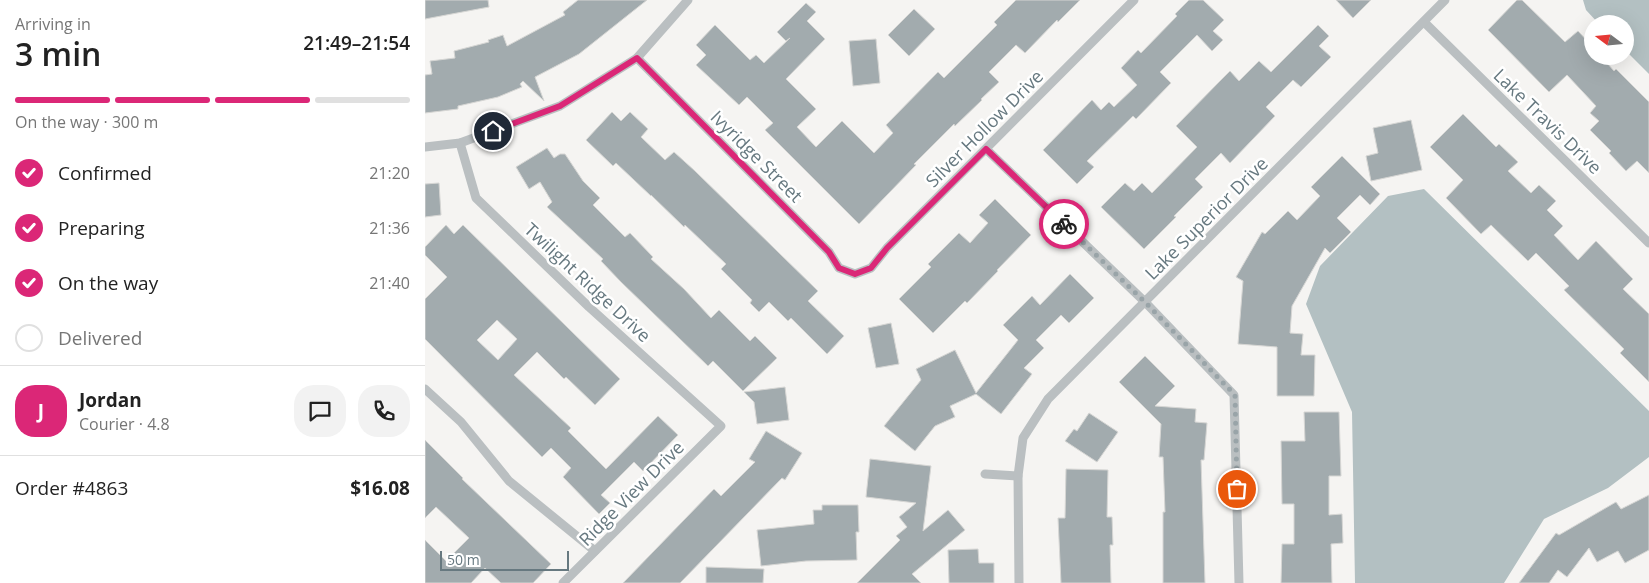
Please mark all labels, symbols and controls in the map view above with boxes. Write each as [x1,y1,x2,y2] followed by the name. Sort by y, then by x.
[15,13,91,35] text: Arriving in
[1584,15,1634,65] north arrow
[1584,15,1634,65] map controls
[303,30,410,56] text: 21:49–21:54
[15,32,101,75] text: 3 min
[1489,63,1607,179] street label: Lake Travis Drive
[920,64,1048,192] street label: Silver Hollow Drive
[706,105,808,207] street label: Ivyridge Street
[472,110,514,152] pin
[15,111,158,133] text: On the way · 300 m
[479,117,507,145] icon: home
[1139,151,1273,285] street label: Lake Superior Drive
[15,159,43,187] icon: check
[58,160,152,186] text: Confirmed
[369,162,410,184] text: 21:20
[1039,199,1089,249] courier
[1050,210,1078,238] icon: bike
[15,214,43,242] icon: check
[58,215,145,241] text: Preparing
[369,217,410,239] text: 21:36
[520,217,656,347] street label: Twilight Ridge Drive
[15,269,43,297] icon: check
[58,270,158,296] text: On the way
[369,272,410,294] text: 21:40
[58,325,142,351] text: Delivered
[294,385,346,437] button: chat
[358,385,410,437] button: phone
[79,387,142,413] text: Jordan
[38,398,44,424] text: J
[79,413,170,435] text: Courier · 4.8
[573,435,689,551] street label: Ridge View Drive
[1216,468,1258,510] pin
[15,475,128,501] text: Order #4863
[350,475,410,501] text: $16.08
[1223,475,1251,503] icon: bag
[440,548,569,571] scale bar
[447,550,480,569] text: 50 m

